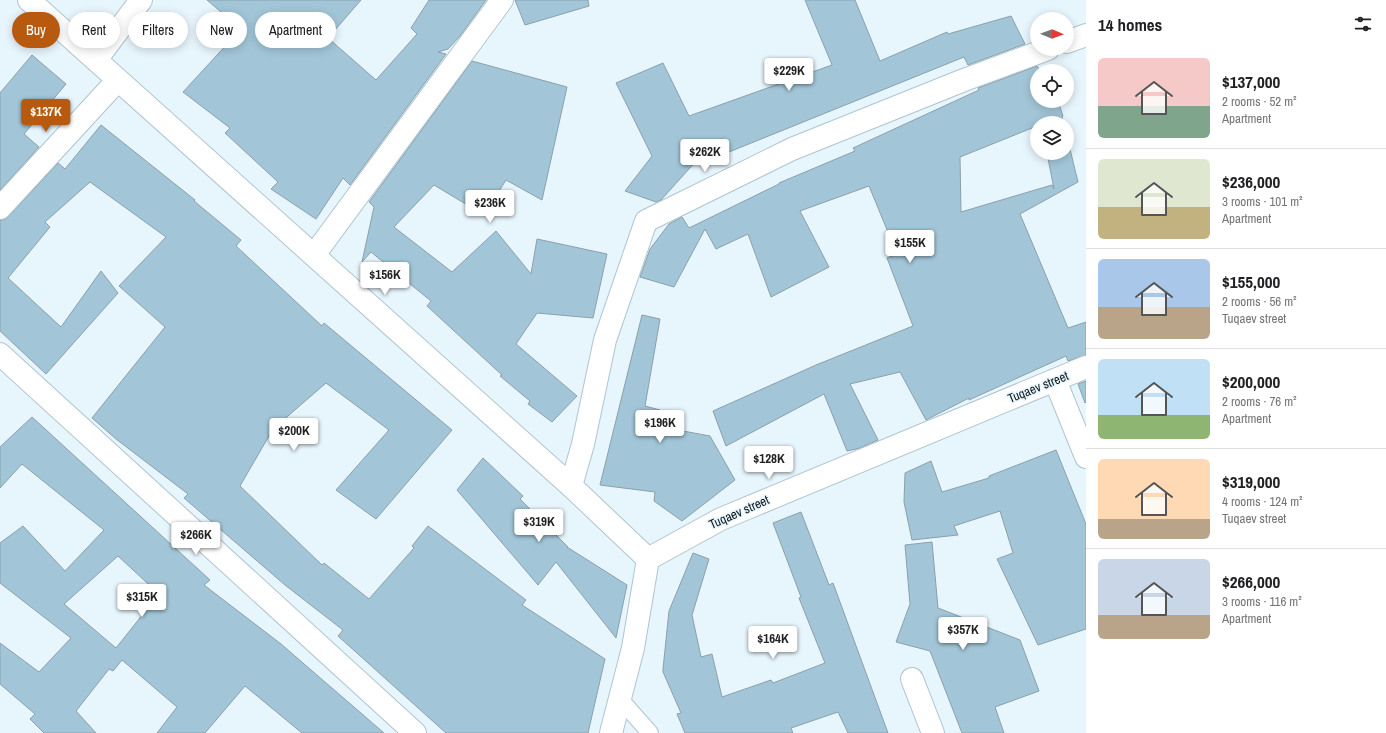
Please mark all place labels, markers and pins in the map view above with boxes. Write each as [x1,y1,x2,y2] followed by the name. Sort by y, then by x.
[761,58,817,92] pin: $229K
[18,99,74,133] pin: $137K
[677,139,733,173] pin: $262K
[462,190,518,224] pin: $236K
[882,230,938,264] pin: $155K
[357,262,413,296] pin: $156K
[632,410,688,444] pin: $196K
[266,418,322,452] pin: $200K
[741,446,797,480] pin: $128K
[511,509,567,543] pin: $319K
[168,522,224,556] pin: $266K
[114,584,170,618] pin: $315K
[935,617,991,651] pin: $357K
[745,626,801,660] pin: $164K

